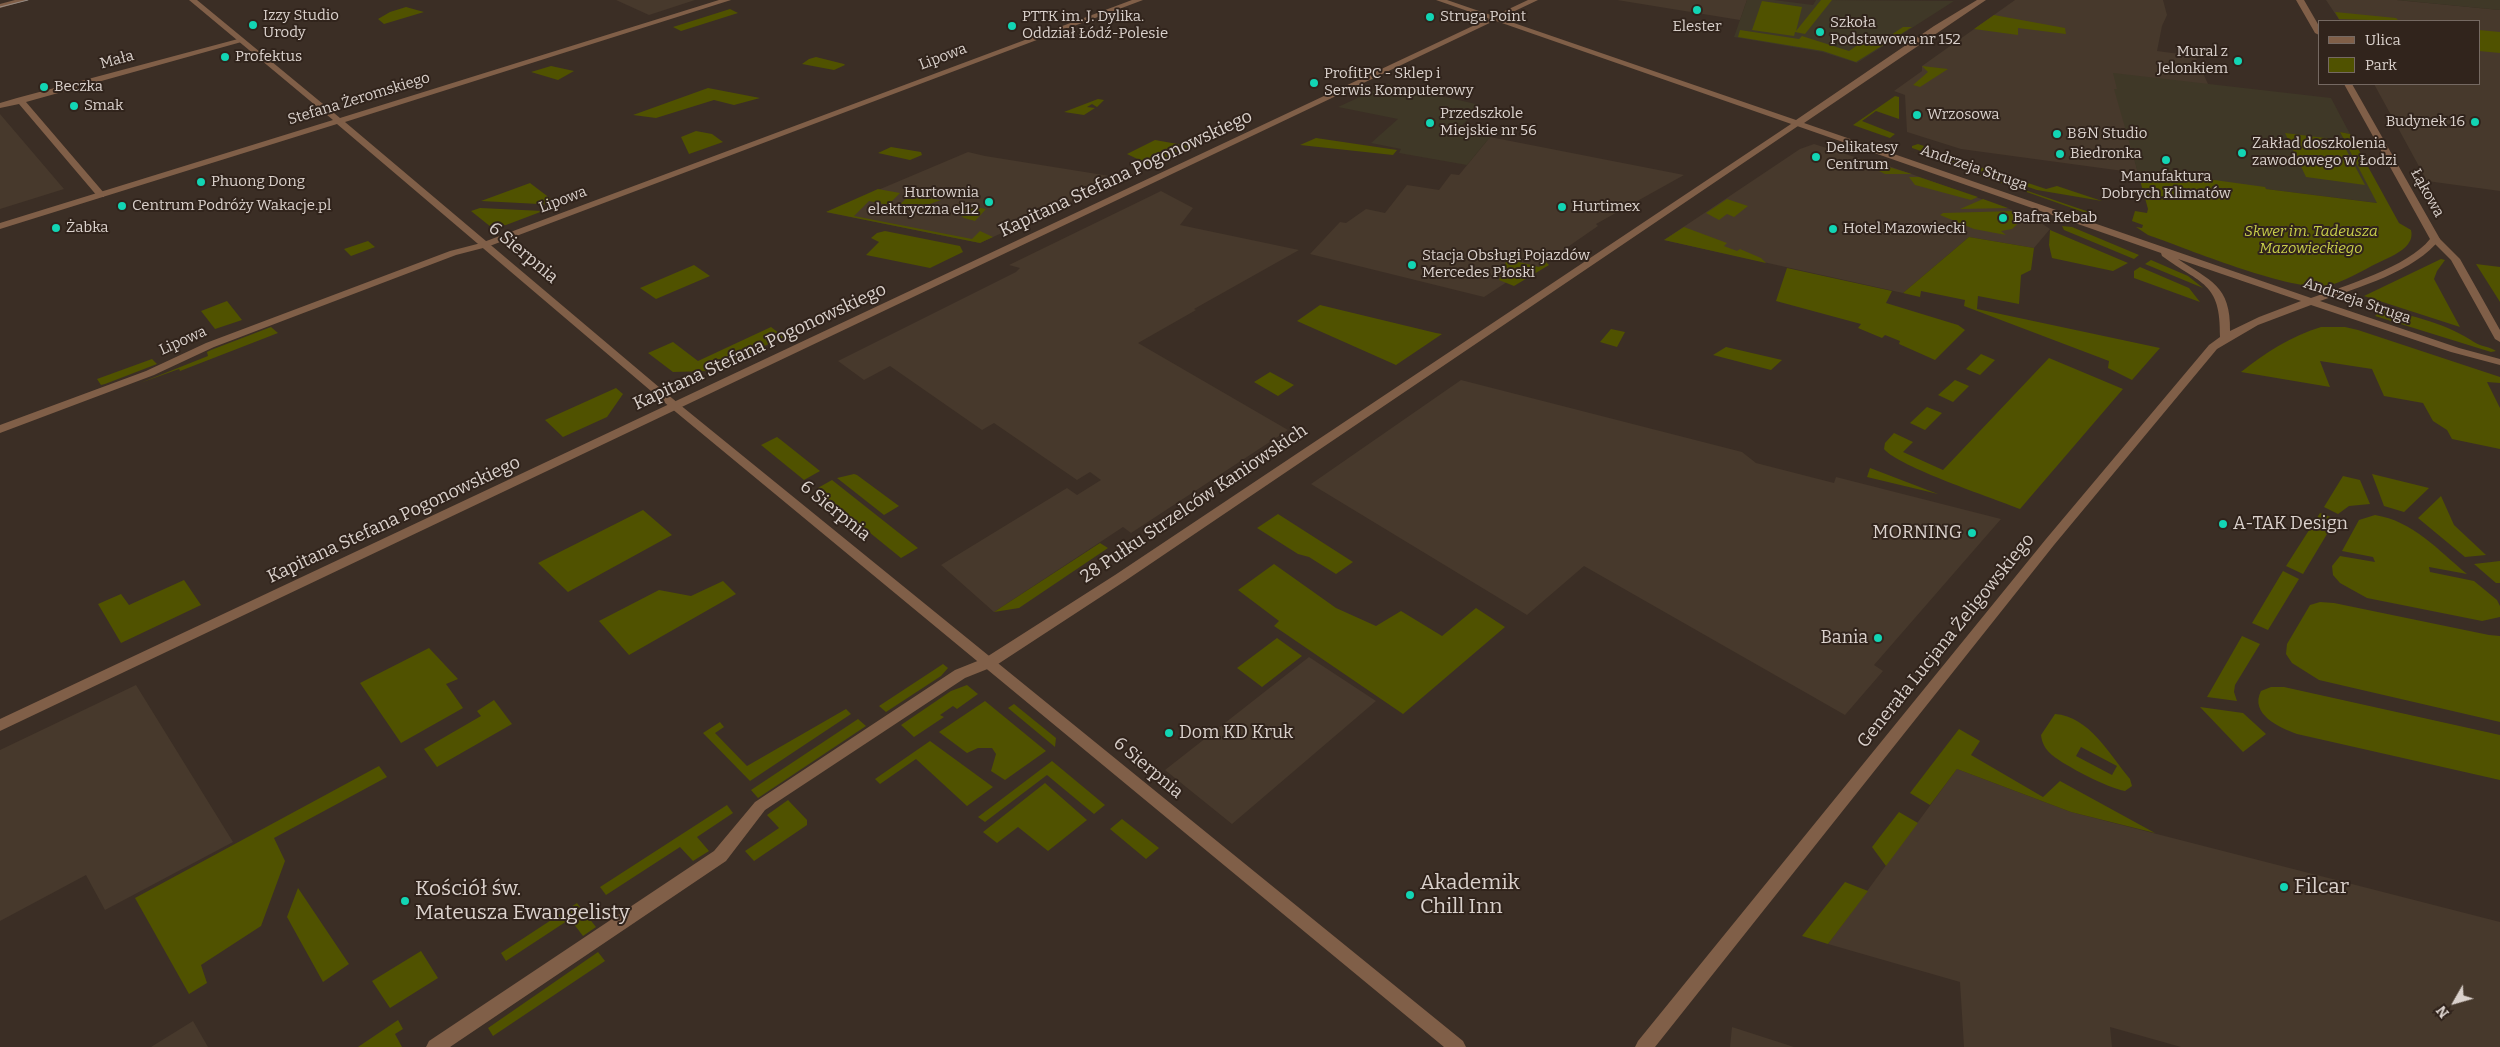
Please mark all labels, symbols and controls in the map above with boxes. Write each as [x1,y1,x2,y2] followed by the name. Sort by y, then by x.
[1691,4,1703,16] marker: Elester
[263,7,339,42] place label: Izzy Studio Urody
[1022,8,1168,43] place label: PTTK im. J. Dylika. Oddział Łódź-Polesie
[1440,8,1526,26] place label: Struga Point
[1424,11,1436,23] marker: Struga Point
[1830,14,1961,49] place label: Szkoła Podstawowa nr 152
[1672,18,1722,36] place label: Elester
[247,19,259,31] marker: Izzy Studio Urody
[1006,20,1018,32] marker: PTTK im. J. Dylika. Oddział Łódź-Polesie
[2318,20,2480,85] legend
[1814,26,1826,38] marker: Szkoła Podstawowa nr 152
[2365,31,2401,49] text: Ulica
[917,40,969,74] street label: Lipowa
[2157,43,2228,78] place label: Mural z Jelonkiem
[98,47,136,73] street label: Mała
[235,48,302,66] place label: Profektus
[219,51,231,63] marker: Profektus
[2232,55,2244,67] marker: Mural z Jelonkiem
[2365,56,2397,74] text: Park
[1324,65,1474,100] place label: ProfitPC - Sklep i Serwis Komputerowy
[286,69,432,129] street label: Stefana Żeromskiego
[1308,77,1320,89] marker: ProfitPC - Sklep i Serwis Komputerowy
[54,78,103,96] place label: Beczka
[38,81,50,93] marker: Beczka
[84,97,124,115] place label: Smak
[68,100,80,112] marker: Smak
[1440,105,1537,140] place label: Przedszkole Miejskie nr 56
[996,106,1256,242] street label: Kapitana Stefana Pogonowskiego
[1927,106,2000,124] place label: Wrzosowa
[1911,109,1923,121] marker: Wrzosowa
[2386,113,2465,131] place label: Budynek 16
[2469,116,2481,128] marker: Budynek 16
[1424,117,1436,129] marker: Przedszkole Miejskie nr 56
[2067,125,2147,143] place label: B&N Studio
[2051,128,2063,140] marker: B&N Studio
[2252,135,2397,170] place label: Zakład doszkolenia zawodowego w Łodzi
[1826,139,1898,174] place label: Delikatesy Centrum
[1918,141,2030,195] street label: Andrzeja Struga
[2070,145,2142,163] place label: Biedronka
[2236,147,2248,159] marker: Zakład doszkolenia zawodowego w Łodzi
[2054,148,2066,160] marker: Biedronka
[1810,151,1822,163] marker: Delikatesy Centrum
[2160,154,2172,166] marker: Manufaktura Dobrych Klimatów
[2406,166,2448,220] street label: Łąkowa
[2101,168,2231,203] place label: Manufaktura Dobrych Klimatów
[211,173,305,191] place label: Phuong Dong
[195,176,207,188] marker: Phuong Dong
[537,183,589,217] street label: Lipowa
[868,184,979,219] place label: Hurtownia elektryczna el12
[983,196,995,208] marker: Hurtownia elektryczna el12
[132,197,331,215] place label: Centrum Podróży Wakacje.pl
[1572,198,1640,216] place label: Hurtimex
[116,200,128,212] marker: Centrum Podróży Wakacje.pl
[1556,201,1568,213] marker: Hurtimex
[2013,209,2097,227] place label: Bafra Kebab
[1997,212,2009,224] marker: Bafra Kebab
[484,218,562,288] street label: 6 Sierpnia
[66,219,108,237] place label: Żabka
[1843,220,1966,238] place label: Hotel Mazowiecki
[50,222,62,234] marker: Żabka
[1827,223,1839,235] marker: Hotel Mazowiecki
[2244,223,2378,258] park label: Skwer im. Tadeusza Mazowieckiego
[1422,247,1590,282] place label: Stacja Obsługi Pojazdów Mercedes Płoski
[1406,259,1418,271] marker: Stacja Obsługi Pojazdów Mercedes Płoski
[2301,274,2413,328] street label: Andrzeja Struga
[630,279,890,415] street label: Kapitana Stefana Pogonowskiego
[157,323,209,359] street label: Lipowa
[1077,420,1311,588] street label: 28 Pułku Strzelców Kaniowskich
[264,452,524,588] street label: Kapitana Stefana Pogonowskiego
[795,476,875,546] street label: 6 Sierpnia
[2233,513,2348,535] place label: A-TAK Design
[2217,518,2229,530] marker: A-TAK Design
[1873,522,1962,544] place label: MORNING
[1966,527,1978,539] marker: MORNING
[1853,530,2039,752] street label: Generała Lucjana Żeligowskiego
[1821,627,1868,649] place label: Bania
[1872,632,1884,644] marker: Bania
[1179,722,1293,744] place label: Dom KD Kruk
[1163,727,1175,739] marker: Dom KD Kruk
[1109,733,1187,803] street label: 6 Sierpnia
[1420,870,1520,920] place label: Akademik Chill Inn
[2294,874,2349,900] place label: Filcar
[415,876,630,926] place label: Kościół św. Mateusza Ewangelisty
[2278,881,2290,893] marker: Filcar
[1404,889,1416,901] marker: Akademik Chill Inn
[399,895,411,907] marker: Kościół św. Mateusza Ewangelisty
[2430,977,2480,1027] north arrow
[2433,1002,2453,1021] text: N

